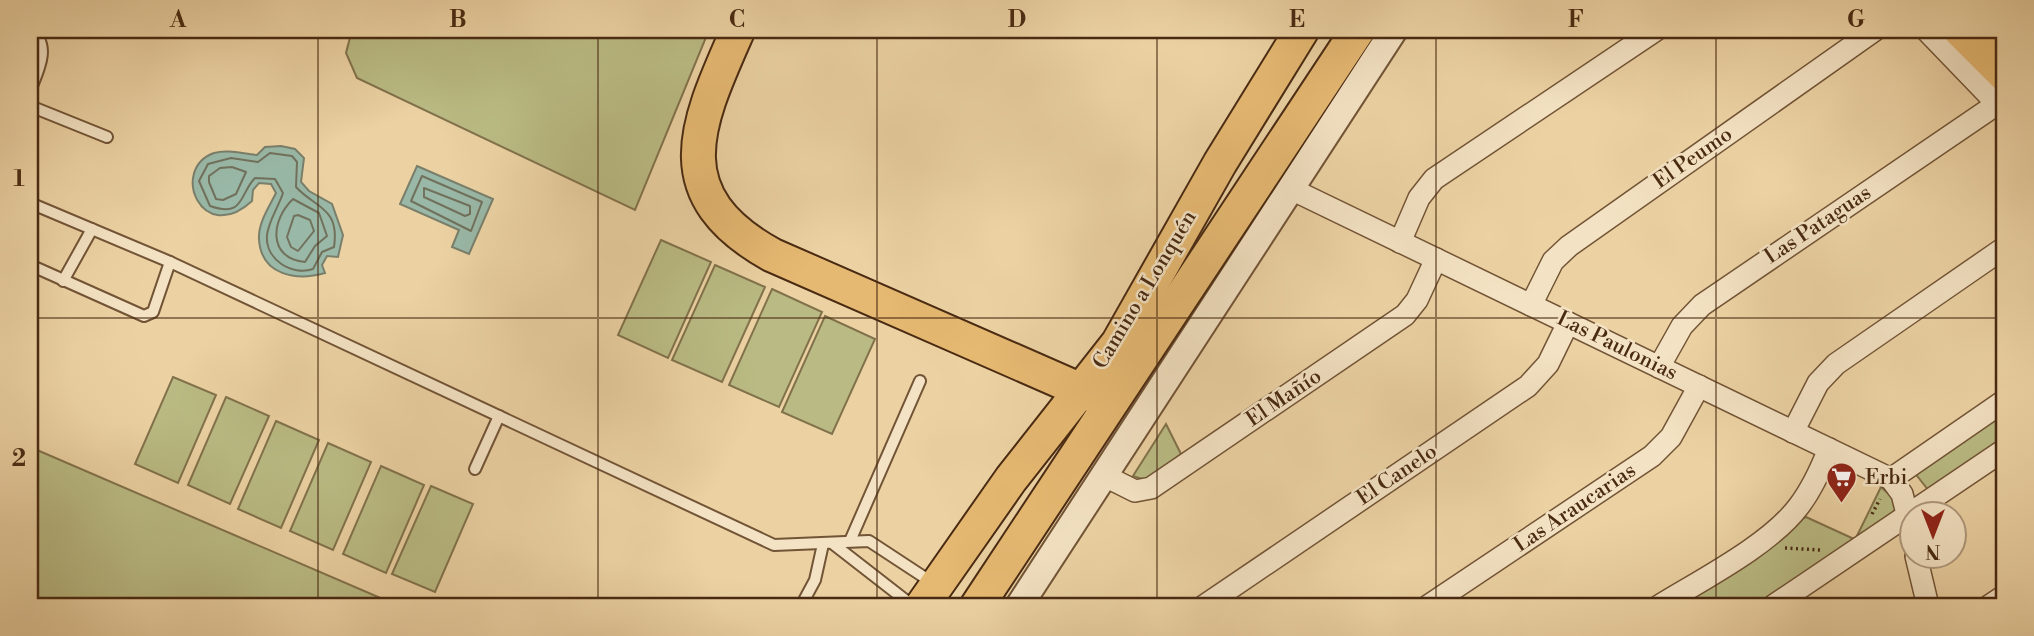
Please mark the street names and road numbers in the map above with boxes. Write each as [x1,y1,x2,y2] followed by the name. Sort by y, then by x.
[1648,121,1738,195] street label: El Peumo
[1760,180,1876,270] street label: Las Pataguas
[1087,206,1203,374] street label: Camino a Lonquén
[1552,306,1682,386] street label: Las Paulonias
[1241,363,1327,433] street label: El Mañío
[1352,439,1442,511] street label: El Canelo
[1509,458,1641,558] street label: Las Araucarias

